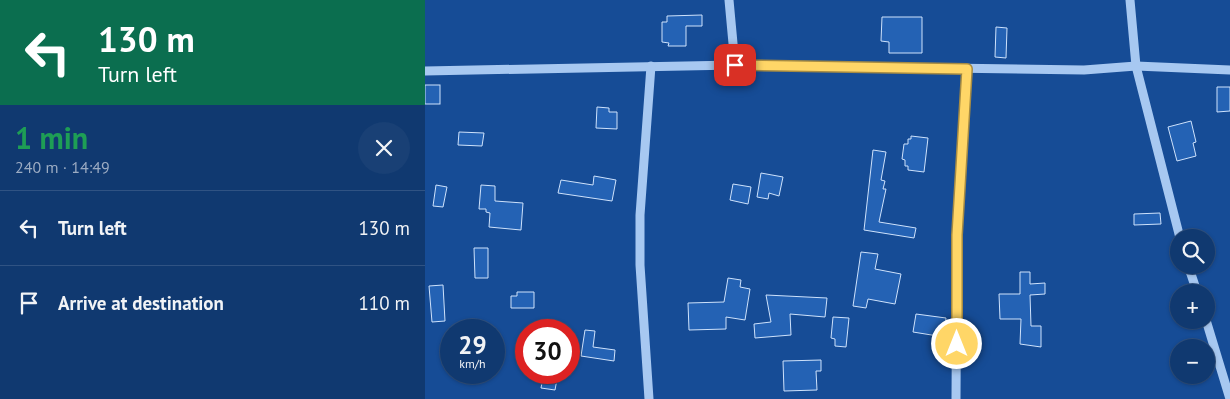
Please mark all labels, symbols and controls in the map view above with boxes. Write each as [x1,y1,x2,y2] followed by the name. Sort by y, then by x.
[98,16,195,62] text: 130 m
[15,20,80,85] icon: left
[714,44,756,86] pin
[721,51,749,79] icon: arrive
[98,60,177,88] text: Turn left
[15,118,88,157] text: 1 min
[358,122,410,174] button: close
[15,157,110,177] text: 240 m · 14:49
[15,214,43,242] icon: left
[58,216,127,240] text: Turn left
[358,216,410,240] text: 130 m
[1170,229,1215,384] map controls
[1170,229,1215,274] button: search
[1170,284,1215,329] button: +
[15,289,43,317] icon: arrive
[58,291,224,315] text: Arrive at destination
[358,291,410,315] text: 110 m
[930,317,982,369] position arrow
[515,319,580,384] speed limit sign: 30
[458,329,487,361] text: 29
[1170,339,1215,384] button: −
[459,356,486,371] text: km/h

